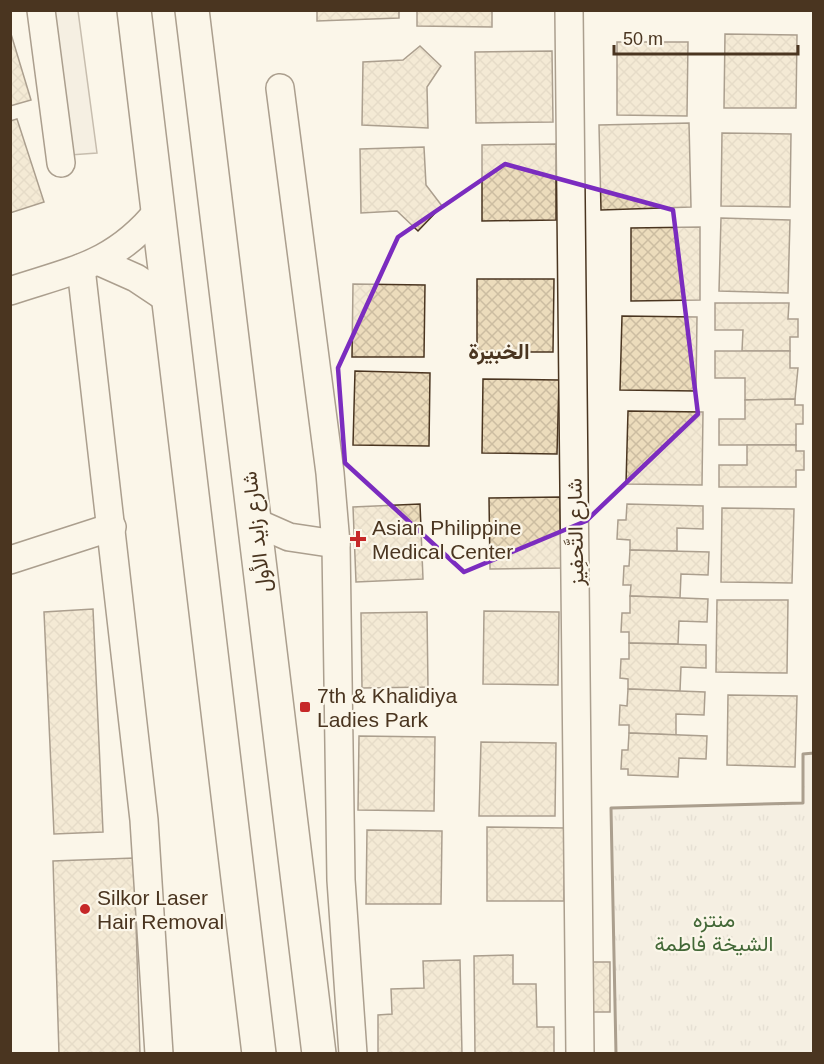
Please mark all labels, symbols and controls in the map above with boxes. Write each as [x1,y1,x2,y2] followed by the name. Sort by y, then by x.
[614,18,798,56] scale bar
[623,29,663,49] text: 50 m
[468,339,530,365] district label: الخبيرة
[237,470,278,594] street label: شارع زايد الأول
[562,478,590,587] street label: شارع التَّحفِيز
[372,516,521,563] place label: Asian Philippine Medical Center
[349,530,367,548] marker: Asian Philippine Medical Center
[317,684,457,731] place label: 7th & Khalidiya Ladies Park
[298,700,312,714] marker: 7th & Khalidiya Ladies Park
[97,886,224,933] place label: Silkor Laser Hair Removal
[78,902,92,916] marker: Silkor Laser Hair Removal
[654,908,774,956] park label: منتزه الشيخة فاطمة

